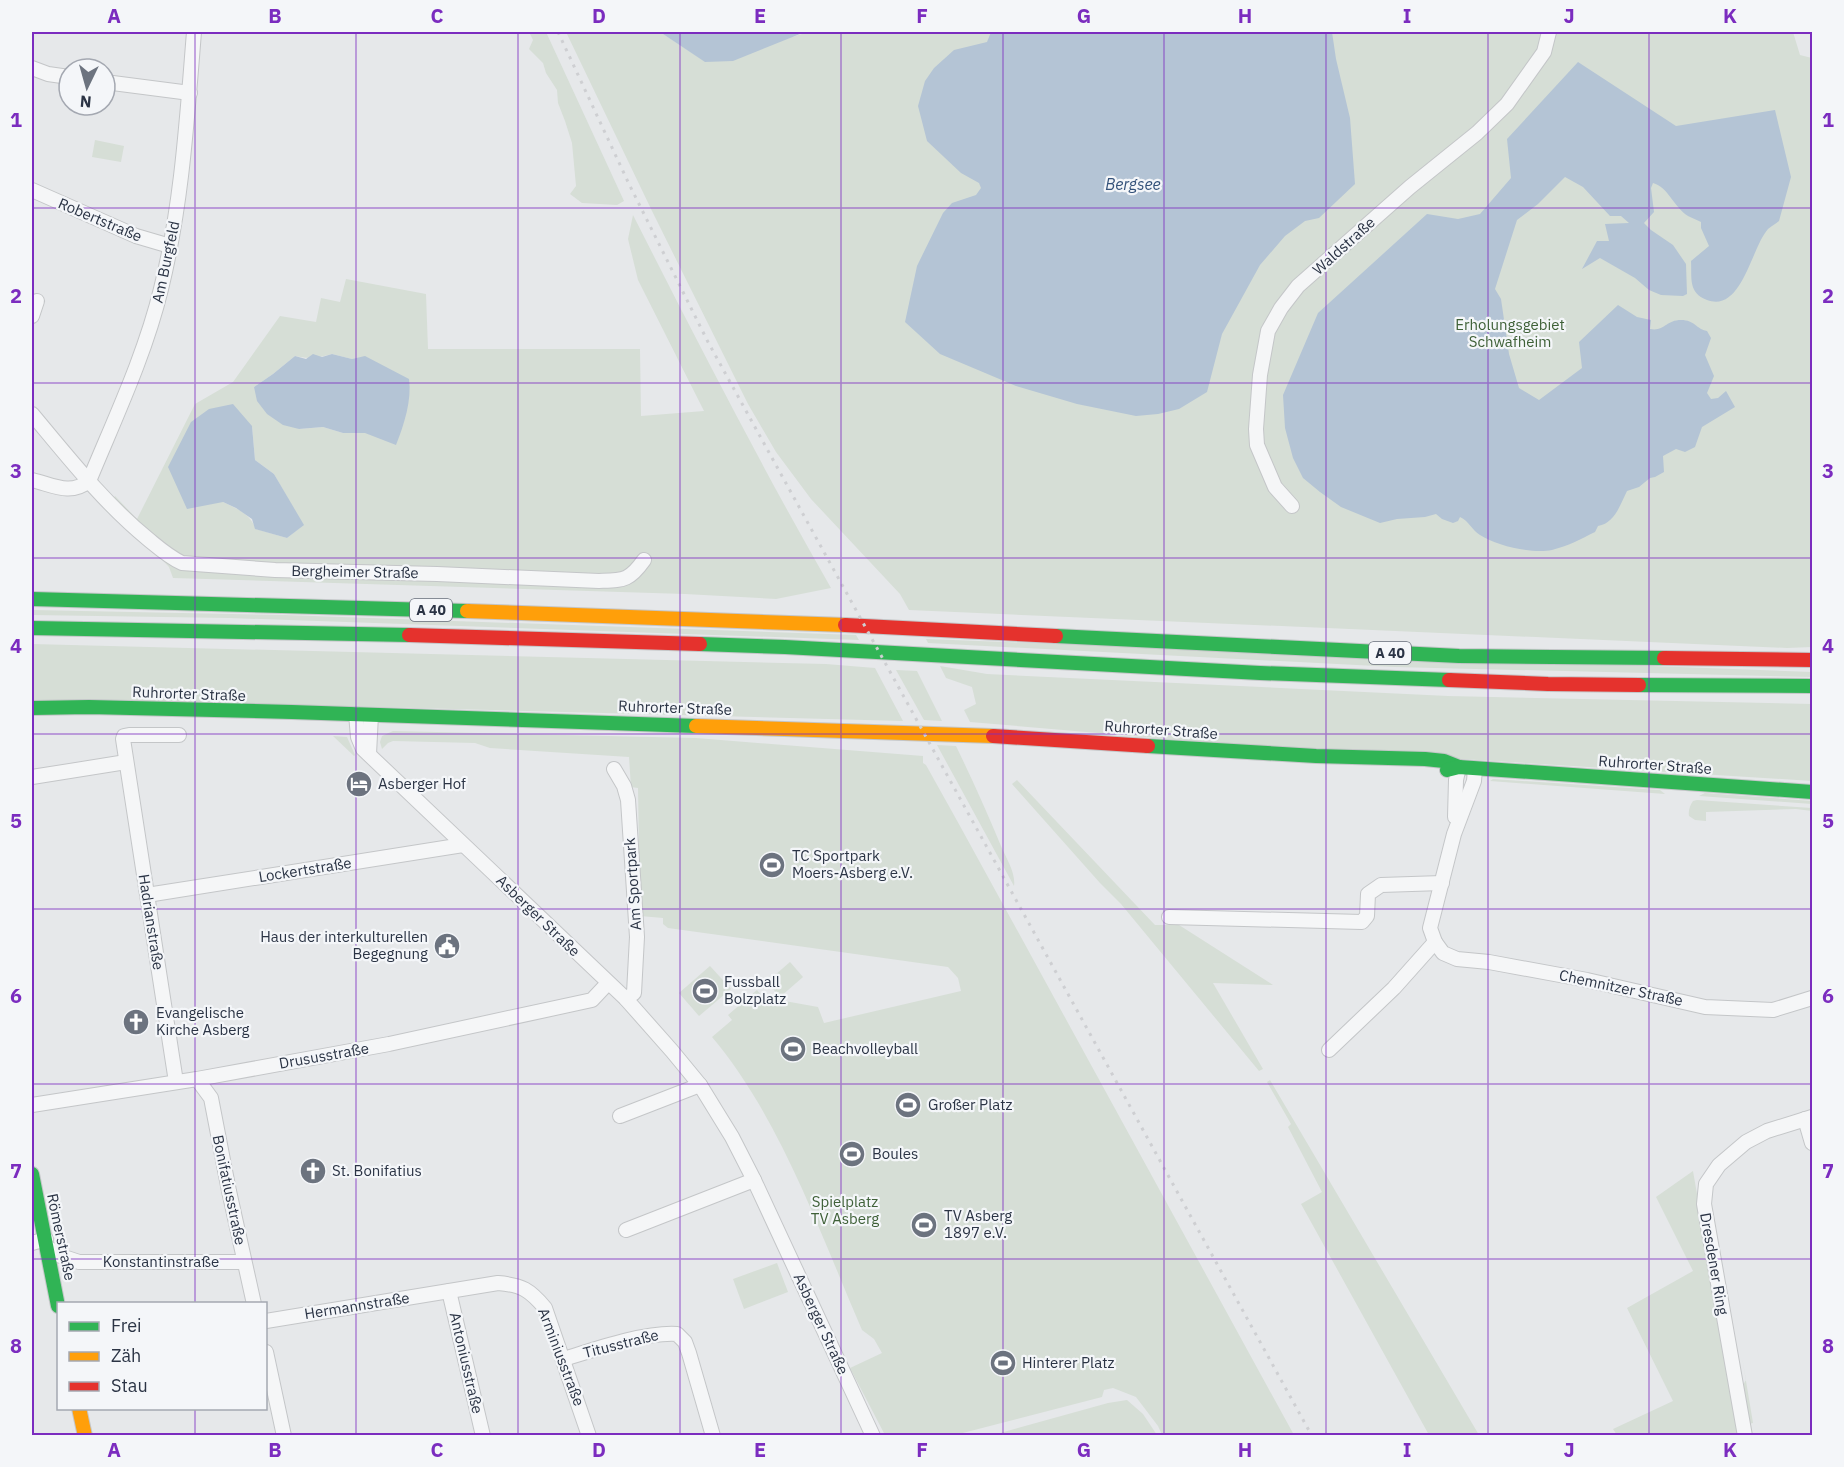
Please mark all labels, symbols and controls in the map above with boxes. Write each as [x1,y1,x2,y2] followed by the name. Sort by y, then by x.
[107,2,121,29] text: A
[268,2,282,29] text: B
[430,2,444,29] text: C
[592,2,606,29] text: D
[754,2,766,29] text: E
[916,2,928,29] text: F
[1077,2,1091,29] text: G
[1238,2,1252,29] text: H
[1403,2,1411,29] text: I
[1563,2,1575,29] text: J
[1723,2,1737,29] text: K
[57,57,117,117] north arrow
[79,91,92,112] text: N
[10,106,22,133] text: 1
[1822,106,1834,133] text: 1
[1105,174,1161,194] water label: Bergsee
[55,193,145,246] street label: Robertstraße
[1308,213,1379,279] street label: Waldstraße
[148,219,183,305] street label: Am Burgfeld
[10,282,22,309] text: 2
[1822,282,1834,309] text: 2
[1455,315,1565,351] park label: Erholungsgebiet Schwafheim
[10,457,22,484] text: 3
[1822,457,1834,484] text: 3
[291,561,419,582] street label: Bergheimer Straße
[410,599,452,621] road number: A 40
[10,632,22,659] text: 4
[1822,632,1834,659] text: 4
[1369,642,1411,664] road number: A 40
[132,682,246,705] street label: Ruhrorter Straße
[618,696,732,719] street label: Ruhrorter Straße
[1104,716,1218,743] street label: Ruhrorter Straße
[1598,751,1712,778] street label: Ruhrorter Straße
[344,769,374,799] hotel icon: Asberger Hof
[378,774,466,793] place label: Asberger Hof
[10,807,22,834] text: 5
[1822,807,1834,834] text: 5
[620,837,645,931] street label: Am Sportpark
[792,846,913,882] place label: TC Sportpark Moers-Asberg e.V.
[757,850,787,880] sports icon: TC Sportpark Moers-Asberg e.V.
[257,853,353,886] street label: Lockertstraße
[492,871,584,960] street label: Asberger Straße
[135,873,168,971] street label: Hadrianstraße
[260,927,428,963] place label: Haus der interkulturellen Begegnung
[432,931,462,961] public building icon: Haus der interkulturellen Begegnung
[1557,965,1685,1010] street label: Chemnitzer Straße
[724,972,786,1008] place label: Fussball Bolzplatz
[690,976,720,1006] sports icon: Fussball Bolzplatz
[10,982,22,1009] text: 6
[1822,982,1834,1009] text: 6
[156,1003,250,1039] place label: Evangelische Kirche Asberg
[121,1007,151,1037] church icon: Evangelische Kirche Asberg
[778,1034,808,1064] sports icon: Beachvolleyball
[278,1038,370,1073] street label: Drususstraße
[812,1039,918,1058] place label: Beachvolleyball
[893,1090,923,1120] sports icon: Großer Platz
[928,1095,1012,1114] place label: Großer Platz
[209,1133,250,1247] street label: Bonifatiusstraße
[837,1139,867,1169] sports icon: Boules
[872,1144,918,1163] place label: Boules
[298,1156,328,1186] church icon: St. Bonifatius
[10,1157,22,1184] text: 7
[1822,1157,1834,1184] text: 7
[332,1161,422,1180] place label: St. Bonifatius
[43,1192,80,1282] street label: Römerstraße
[811,1192,879,1228] park label: Spielplatz TV Asberg
[944,1206,1012,1242] place label: TV Asberg 1897 e.V.
[909,1210,939,1240] sports icon: TV Asberg 1897 e.V.
[1696,1211,1733,1317] street label: Dresdener Ring
[103,1252,219,1271] street label: Konstantinstraße
[790,1270,853,1377] street label: Asberger Straße
[303,1288,411,1323] street label: Hermannstraße
[57,1302,267,1410] legend
[534,1305,589,1409] street label: Arminiusstraße
[446,1310,487,1415] street label: Antoniusstraße
[111,1314,142,1337] text: Frei
[581,1325,661,1362] street label: Titusstraße
[10,1332,22,1359] text: 8
[1822,1332,1834,1359] text: 8
[111,1344,141,1367] text: Zäh
[988,1348,1018,1378] sports icon: Hinterer Platz
[1022,1353,1114,1372] place label: Hinterer Platz
[111,1374,148,1397] text: Stau
[107,1436,121,1463] text: A
[268,1436,282,1463] text: B
[430,1436,444,1463] text: C
[592,1436,606,1463] text: D
[754,1436,766,1463] text: E
[916,1436,928,1463] text: F
[1077,1436,1091,1463] text: G
[1238,1436,1252,1463] text: H
[1403,1436,1411,1463] text: I
[1563,1436,1575,1463] text: J
[1723,1436,1737,1463] text: K

